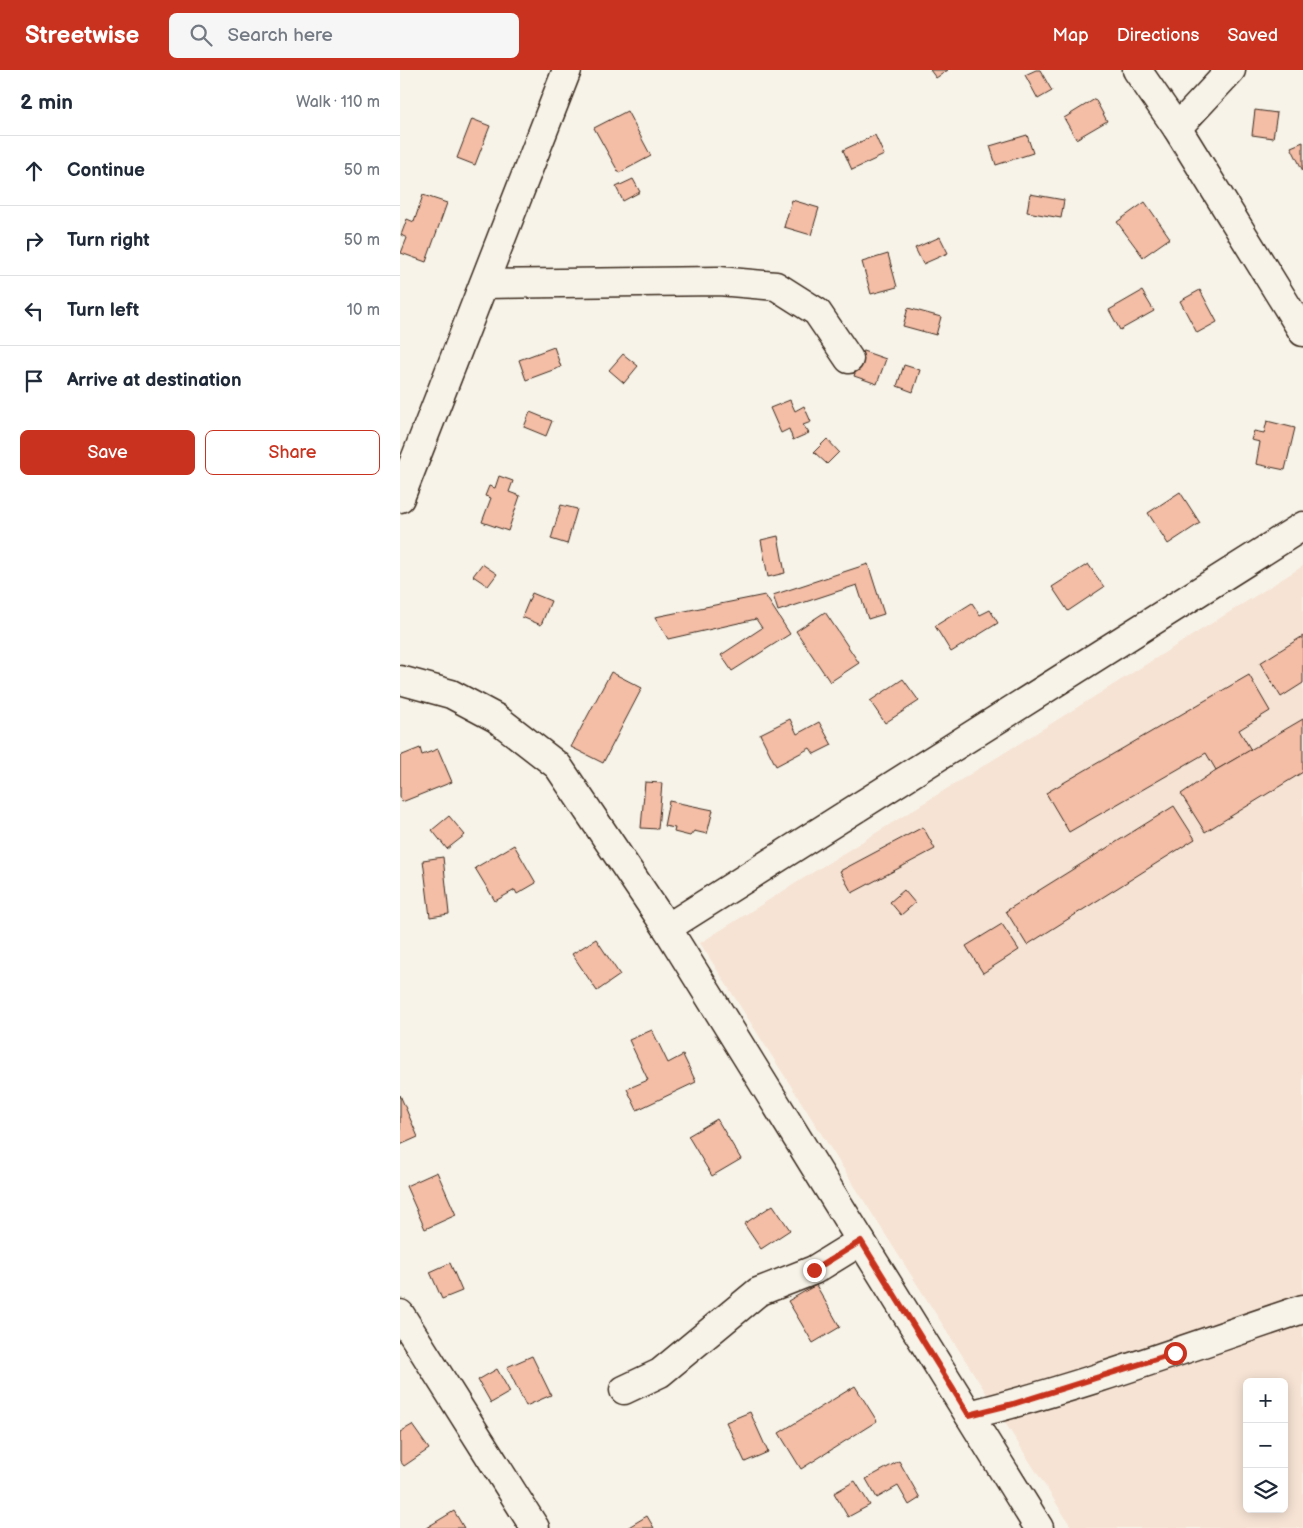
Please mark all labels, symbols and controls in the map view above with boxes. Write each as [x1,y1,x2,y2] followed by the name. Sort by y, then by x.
[169,13,519,58] search box
[25,21,139,50] text: Streetwise
[187,21,215,49] icon: search
[227,24,333,47] text: Search here
[1053,25,1089,46] text: Map
[1117,25,1199,46] text: Directions
[1227,25,1278,46] text: Saved
[20,90,73,115] text: 2 min
[296,93,380,112] text: Walk · 110 m
[20,157,48,185] icon: ahead
[67,159,145,182] text: Continue
[344,161,380,180] text: 50 m
[20,227,48,255] icon: right
[67,229,150,252] text: Turn right
[344,231,380,250] text: 50 m
[20,297,48,325] icon: left
[67,299,139,322] text: Turn left
[347,301,380,320] text: 10 m
[20,367,48,395] icon: arrive
[67,369,242,392] text: Arrive at destination
[20,430,195,475] button: Save
[205,430,380,475] button: Share
[803,1259,826,1282] route end
[1164,1342,1187,1365] route start
[1243,1378,1288,1513] map controls
[1243,1378,1288,1423] button: +
[1243,1423,1288,1468] button: −
[1243,1468,1288,1513] button: layers

